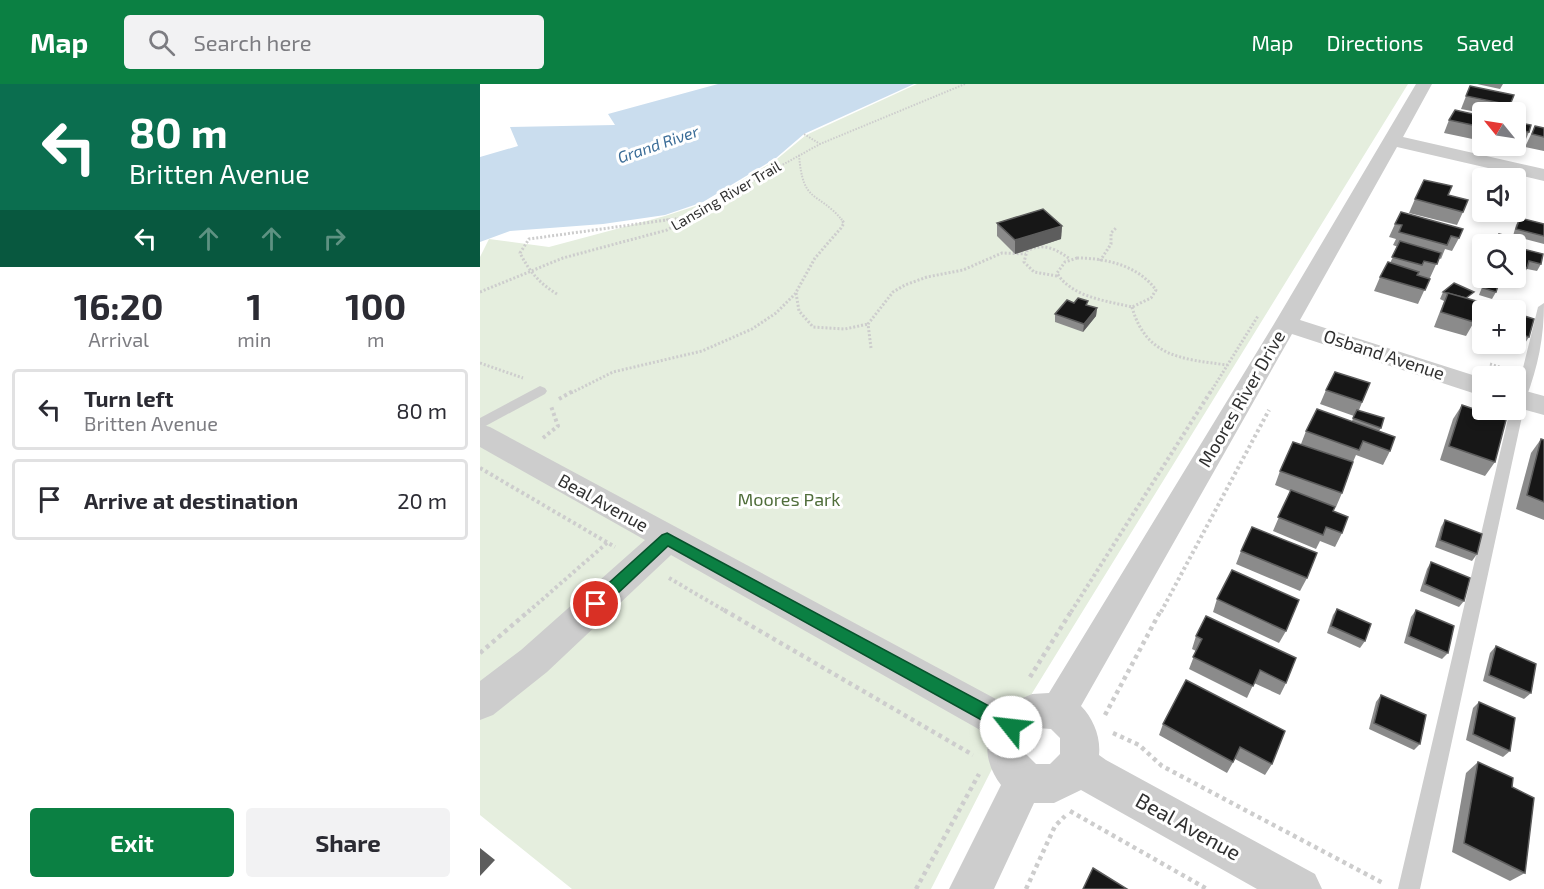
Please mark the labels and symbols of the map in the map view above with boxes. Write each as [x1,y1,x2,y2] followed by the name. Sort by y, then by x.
[1472,102,1526,156] north arrow
[615,121,702,166] water label: Grand River
[667,156,784,234] street label: Lansing River Trail
[1321,324,1448,384] street label: Osband Avenue
[1193,326,1289,471] street label: Moores River Drive
[555,468,652,536] street label: Beal Avenue
[738,488,840,510] park label: Moores Park
[570,578,621,629] pin
[979,695,1043,759] position arrow
[1132,787,1246,865] street label: Beal Avenue

